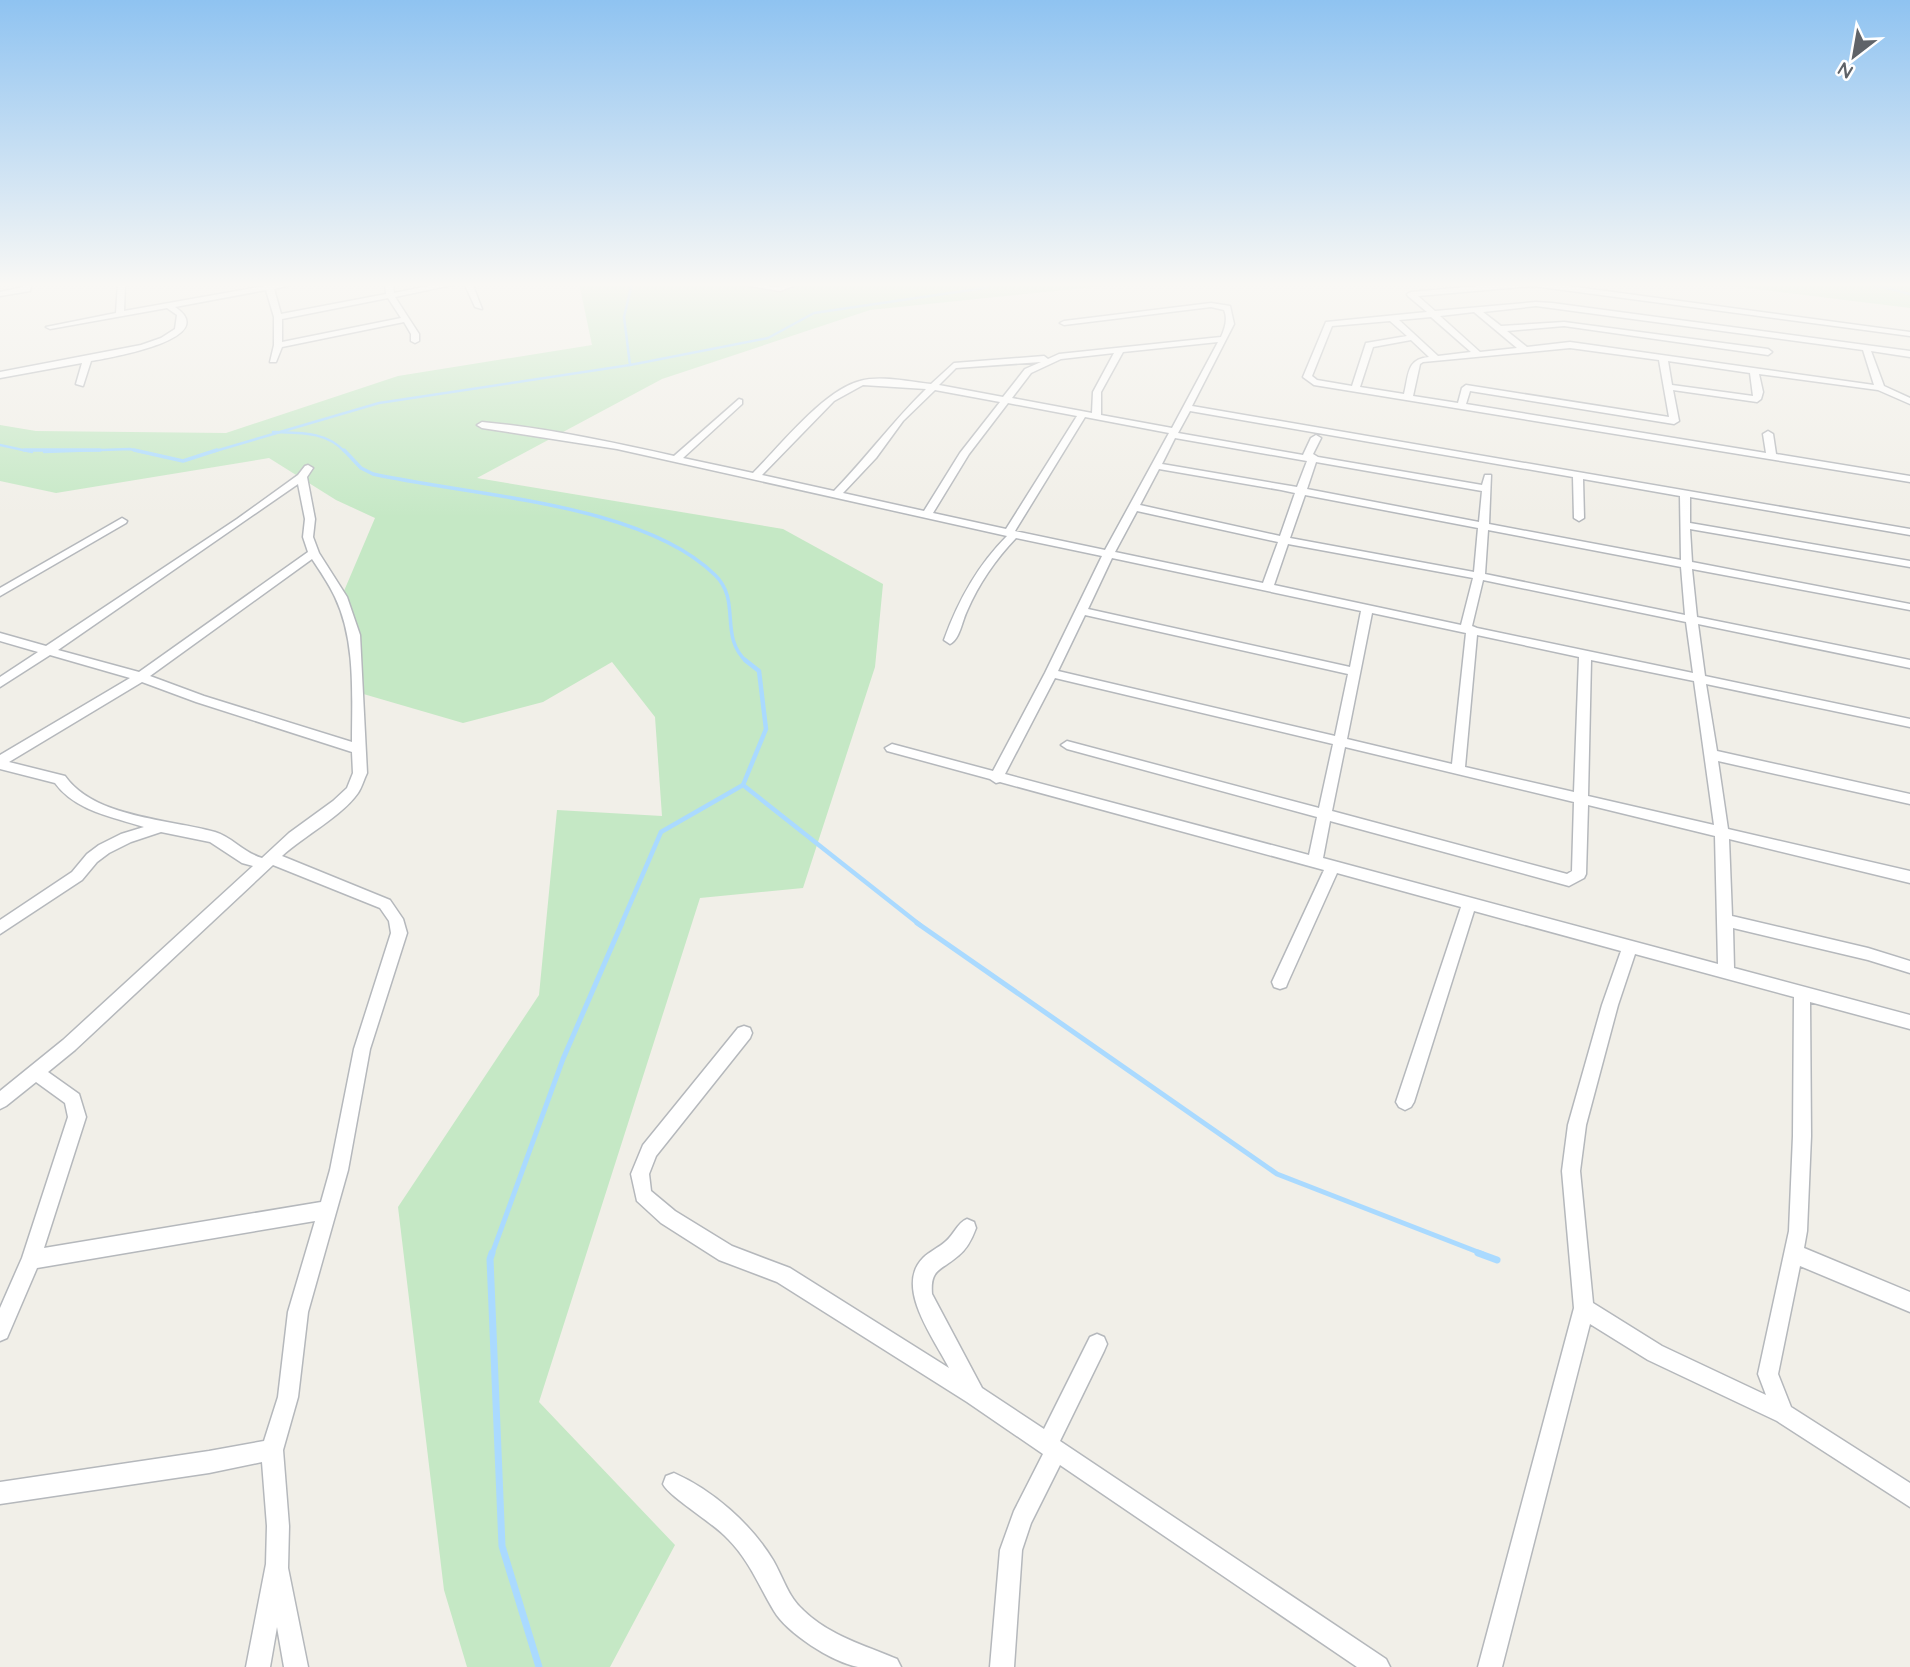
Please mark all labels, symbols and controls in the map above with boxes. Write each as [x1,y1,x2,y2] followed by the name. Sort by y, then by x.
[1819,21,1889,91] north arrow
[1833,57,1857,84] text: N

